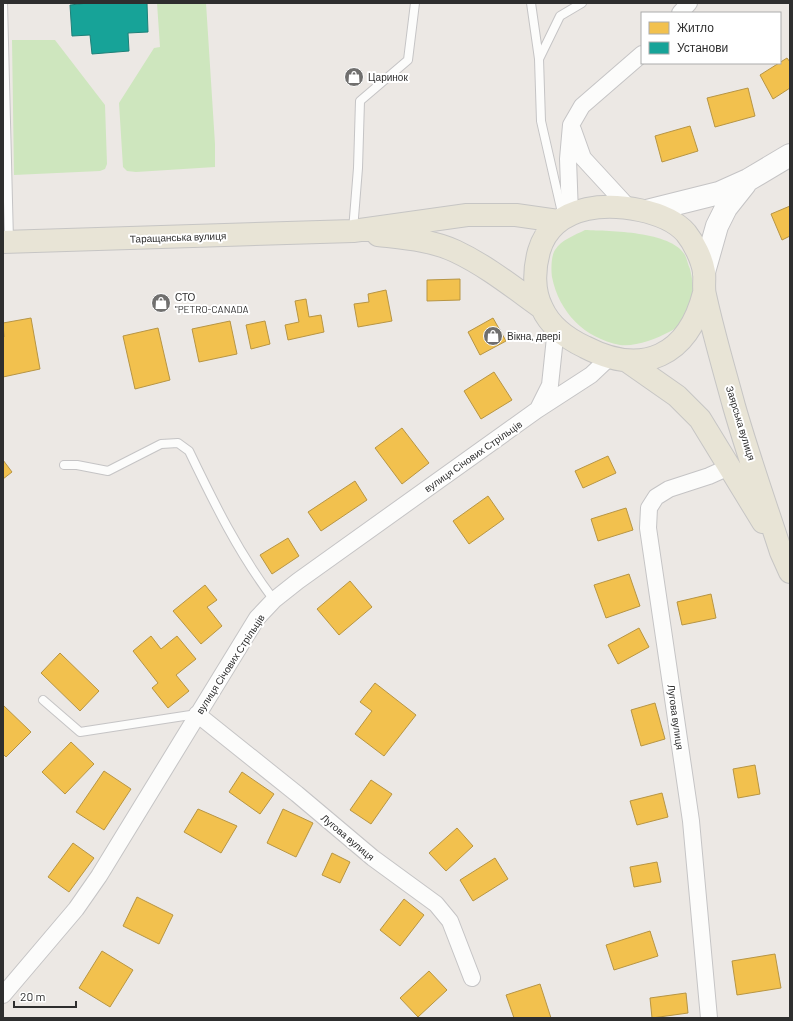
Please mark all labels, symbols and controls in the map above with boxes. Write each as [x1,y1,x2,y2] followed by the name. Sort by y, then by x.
[641,12,781,64] legend
[677,20,714,34] text: Житло
[677,40,728,54] text: Установи
[343,66,365,88] shop icon: Царинок
[368,71,408,83] place label: Царинок
[130,229,226,245] street label: Таращанська вулиця
[175,291,249,315] place label: СТО "PETRO-CANADA
[150,292,172,314] shop icon: СТО "PETRO-CANADA
[482,325,504,347] shop icon: Вікна, двері
[507,330,560,342] place label: Вікна, двері
[724,384,758,462] street label: Заярська вулиця
[422,418,524,494] street label: вулиця Січових Стрільців
[193,612,267,716] street label: вулиця Січових Стрільців
[665,684,687,750] street label: Лугова вулиця
[319,811,377,863] street label: Лугова вулиця
[14,983,76,1009] scale bar
[20,989,46,1003] text: 20 m

